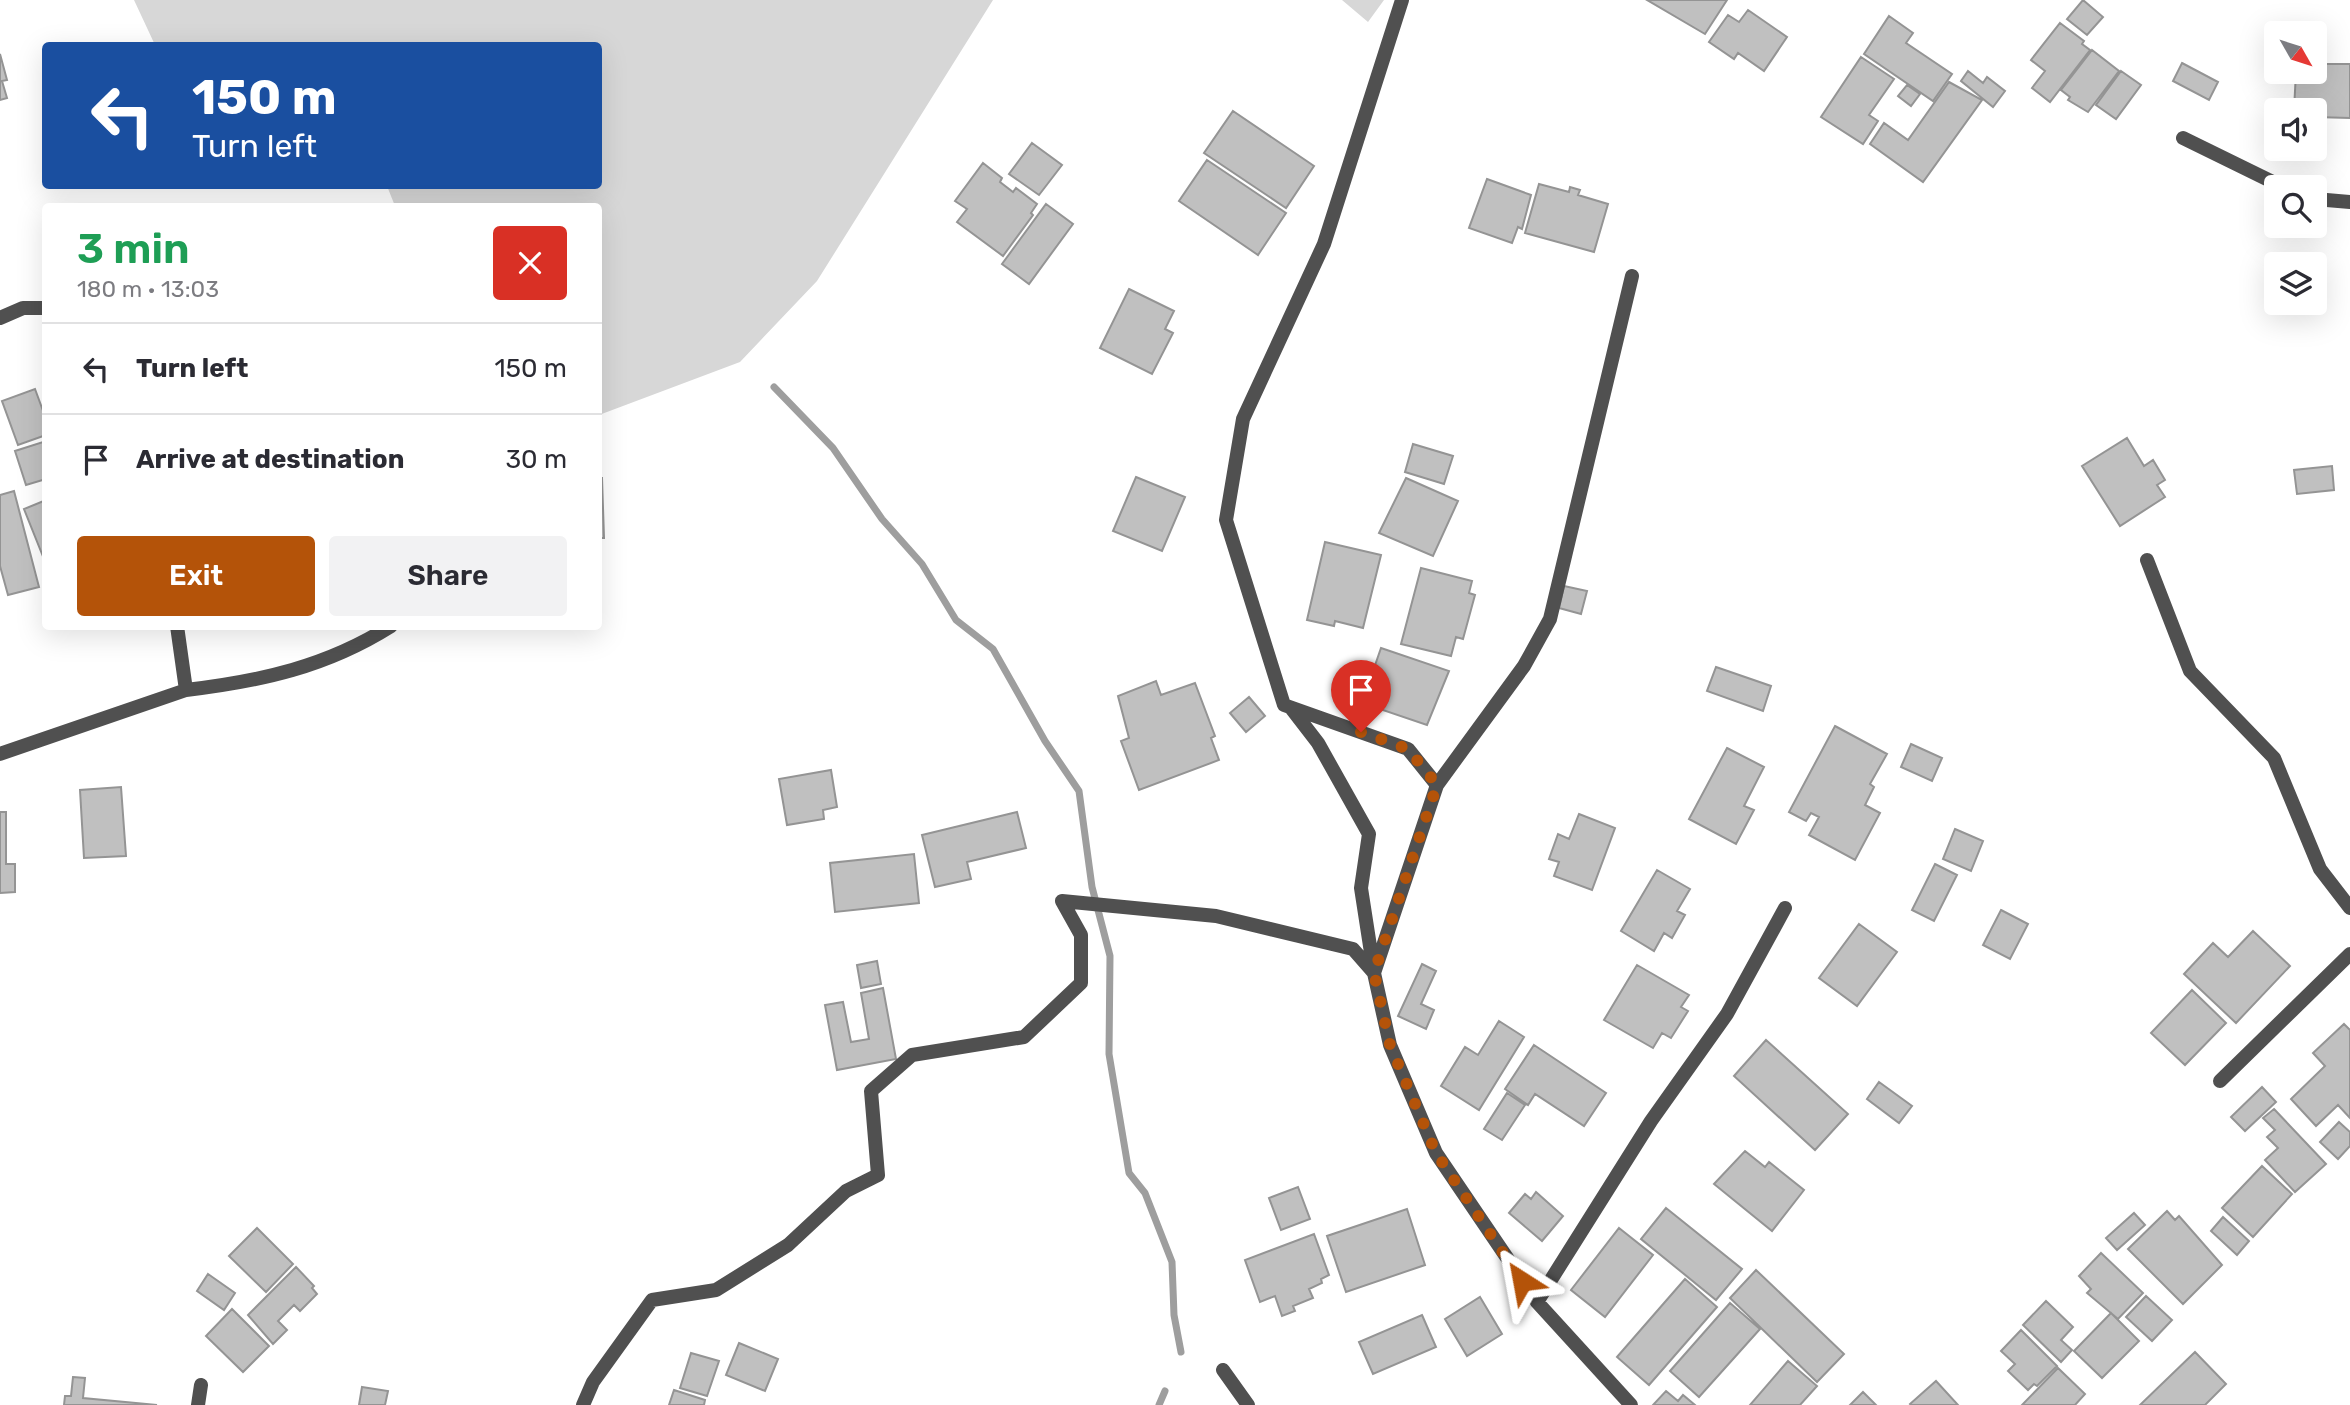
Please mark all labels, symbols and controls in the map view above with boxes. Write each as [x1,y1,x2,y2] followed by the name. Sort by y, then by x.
[2264,21,2328,84] north arrow
[2264,21,2327,315] map controls
[192,68,337,126] text: 150 m
[77,70,168,161] icon: left
[2264,98,2327,161] button: sound
[192,127,317,165] text: Turn left
[2264,175,2327,238] button: search
[77,224,190,274] text: 3 min
[493,226,567,300] button: close
[2264,252,2327,315] button: layers
[77,275,219,303] text: 180 m · 13:03
[77,350,115,388] icon: left
[136,353,248,384] text: Turn left
[494,353,567,384] text: 150 m
[77,441,115,479] icon: arrive
[136,444,404,475] text: Arrive at destination
[505,444,567,475] text: 30 m
[77,536,315,616] button: Exit
[329,536,567,616] button: Share
[1331,660,1391,732] pin
[1342,671,1380,709] icon: arrive
[1485,1244,1559,1318] position arrow

